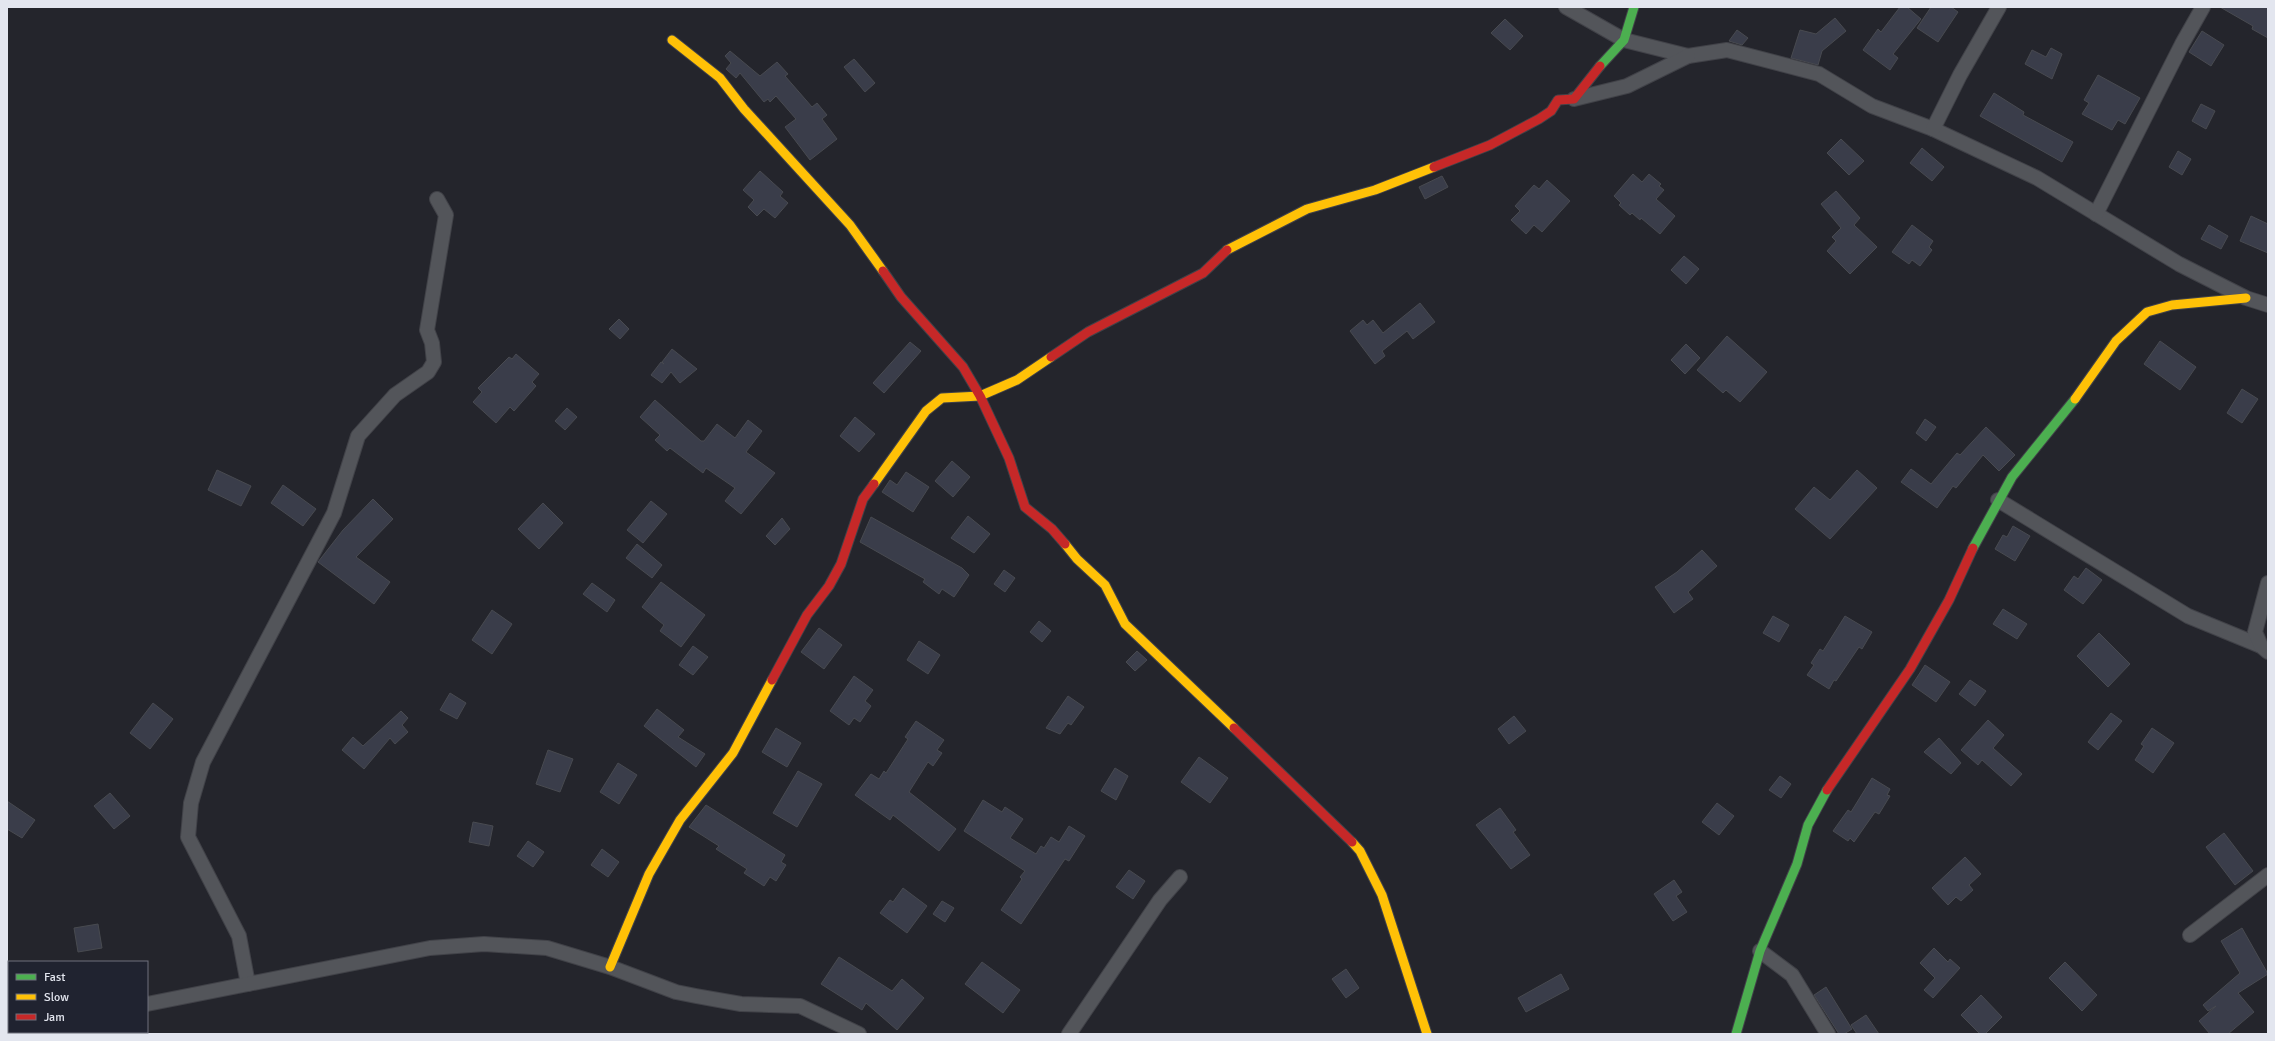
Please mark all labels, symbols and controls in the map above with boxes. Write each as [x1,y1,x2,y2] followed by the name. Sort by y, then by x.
[8,961,148,1033] legend
[44,970,65,985] text: Fast
[44,990,69,1005] text: Slow
[44,1010,65,1025] text: Jam

